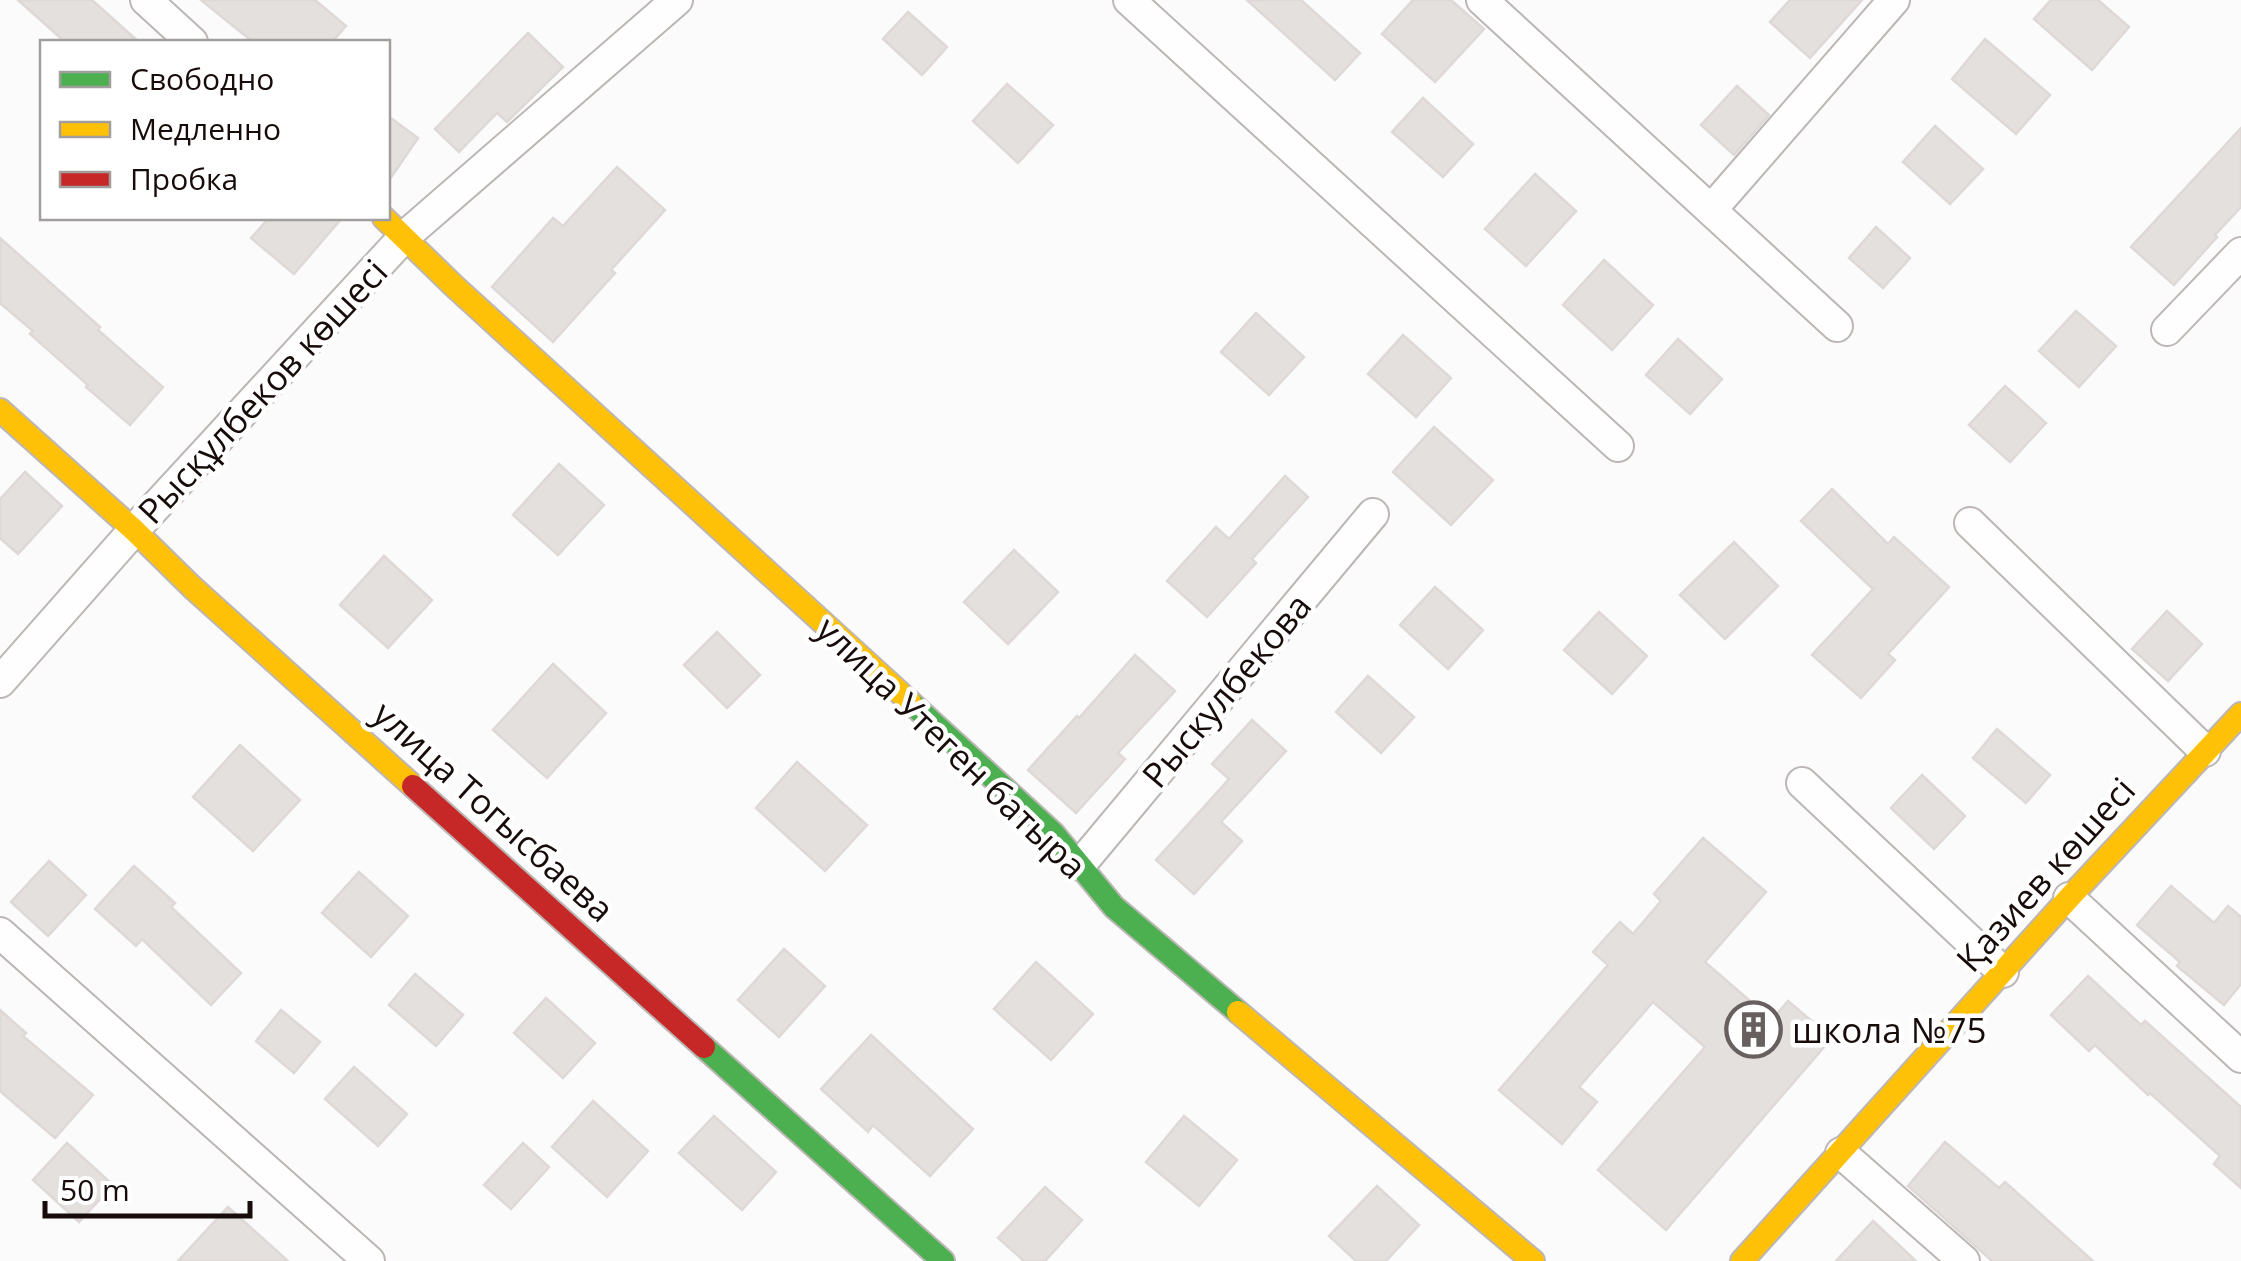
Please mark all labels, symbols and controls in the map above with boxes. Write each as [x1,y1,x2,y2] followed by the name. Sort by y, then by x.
[40,40,390,220] legend
[130,58,274,99] text: Свободно
[130,108,281,149] text: Медленно
[130,158,238,199] text: Пробка
[127,249,397,533] street label: Рысқұлбеков көшесі
[1131,583,1321,797] street label: Рыскулбекова
[807,606,1097,888] street label: улица Утеген батыра
[364,690,624,932] street label: улица Тогысбаева
[1945,767,2145,981] street label: Қазиев көшесі
[1723,999,1783,1059] building icon: школа №75
[1792,1006,1987,1053] place label: школа №75
[45,1156,250,1218] scale bar
[60,1169,130,1210] text: 50 m

